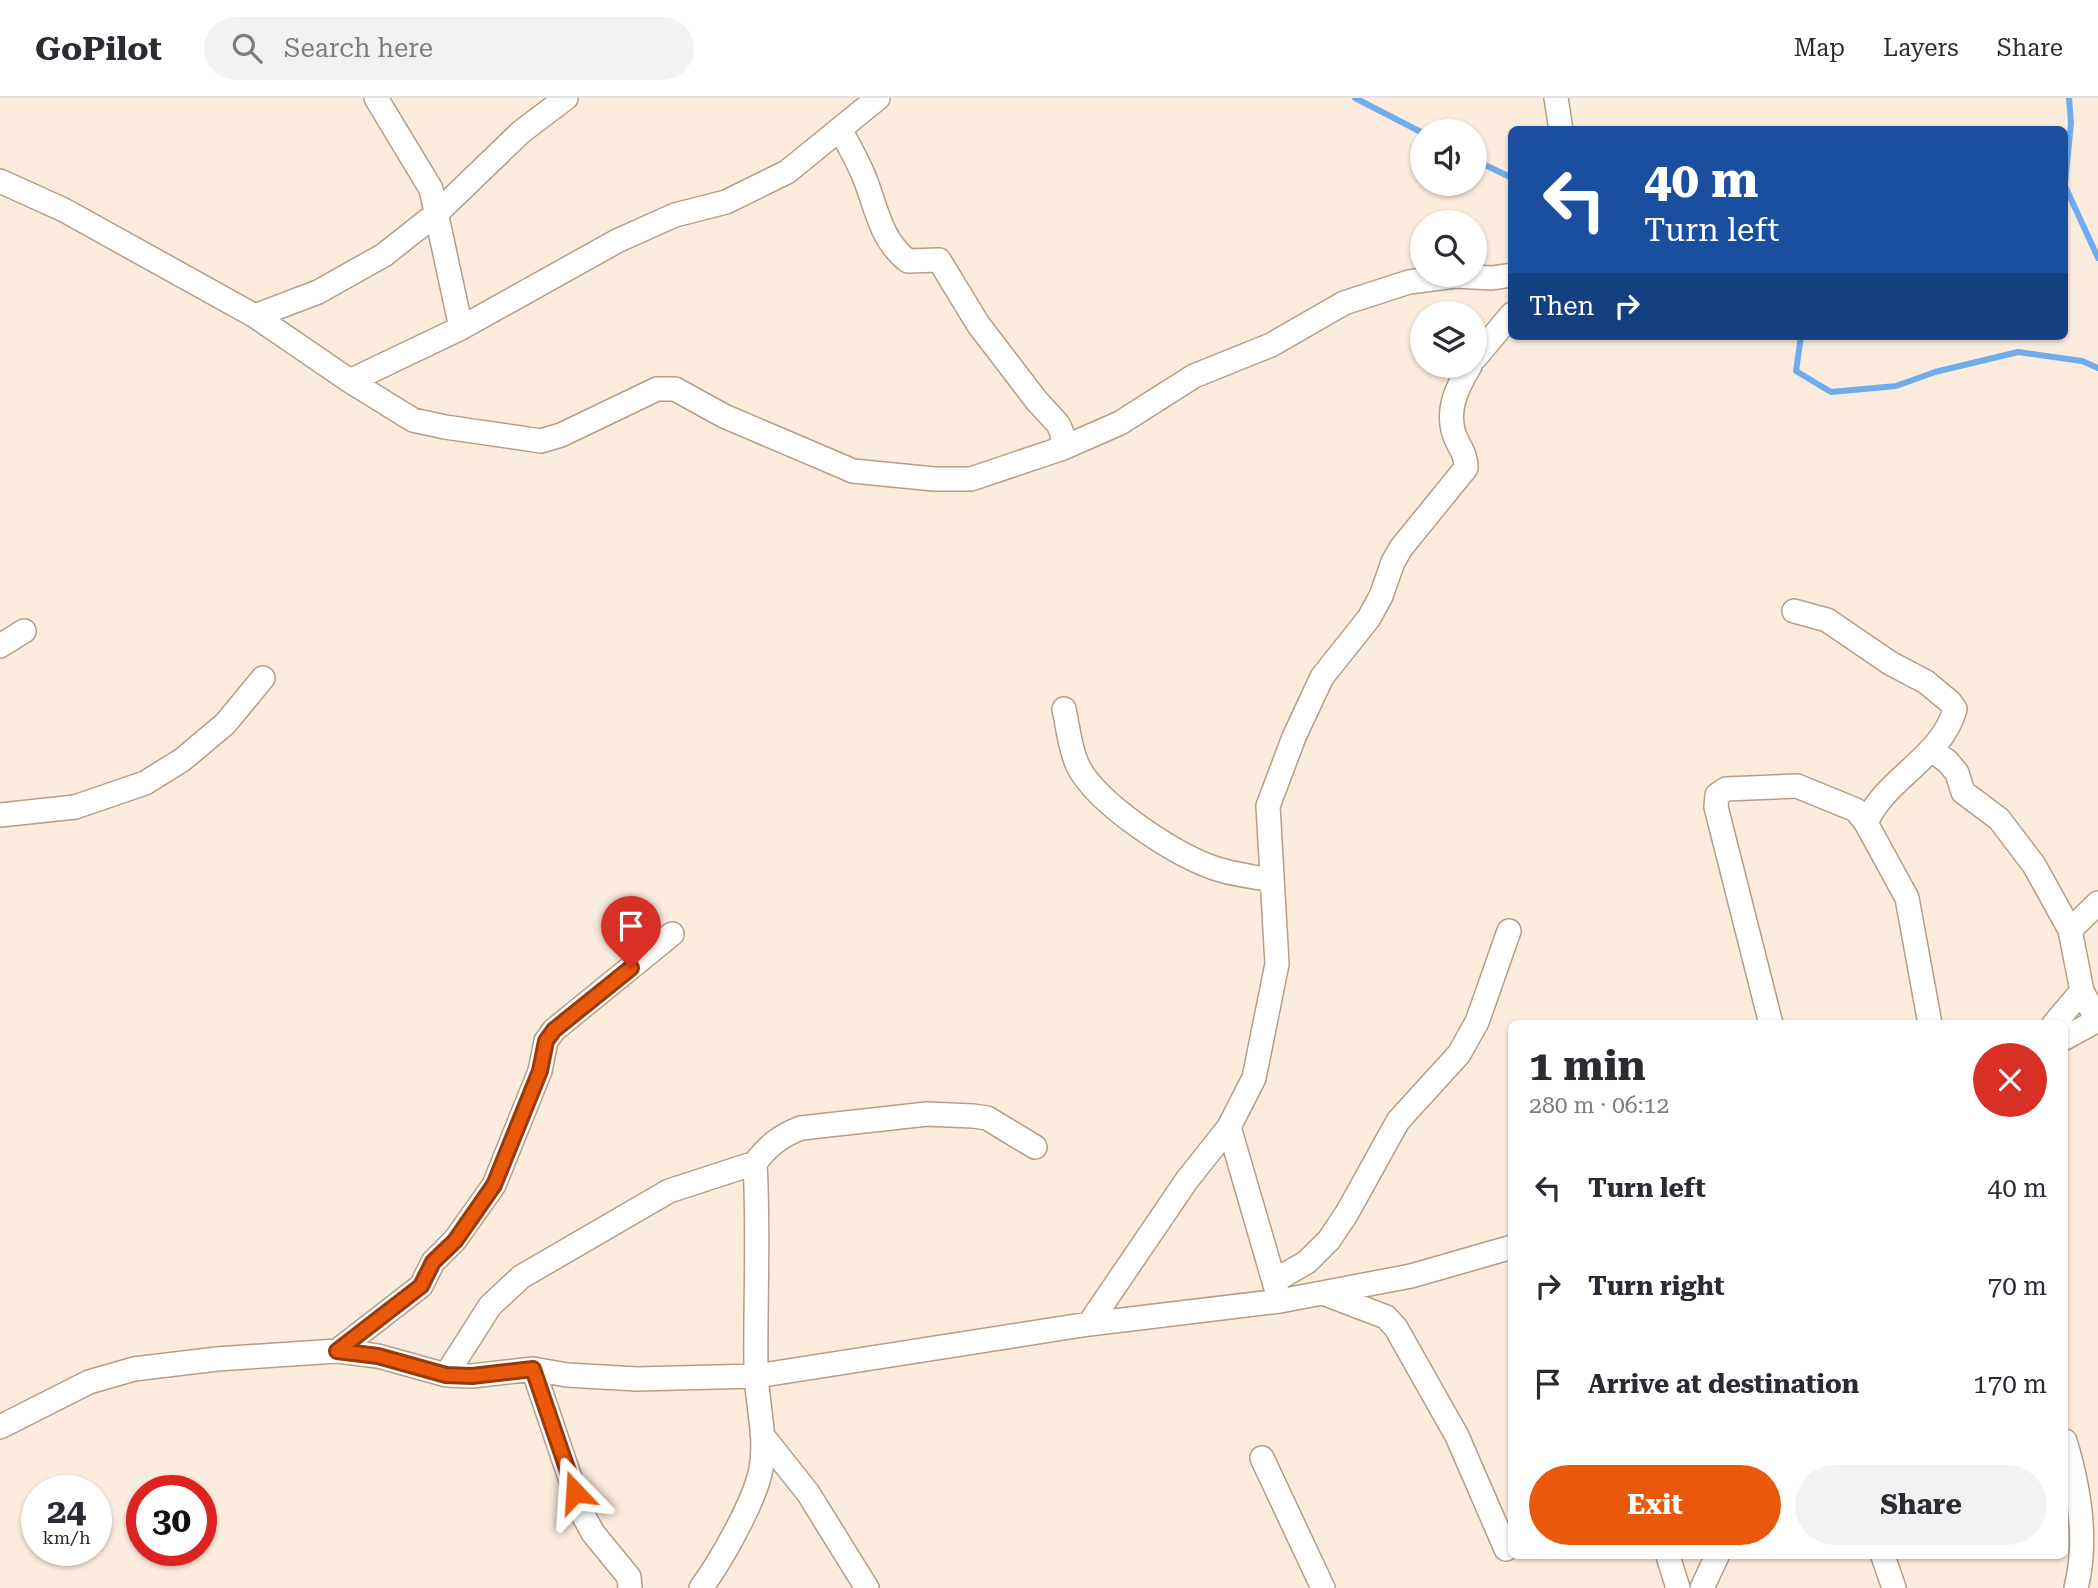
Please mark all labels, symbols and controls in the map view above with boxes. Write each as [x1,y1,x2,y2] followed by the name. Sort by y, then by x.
[204,17,694,80] search box
[35,29,162,68] text: GoPilot
[228,29,266,67] icon: search
[284,33,433,63] text: Search here
[1794,34,1845,62] text: Map
[1883,34,1959,62] text: Layers
[1997,34,2063,62] text: Share
[1410,119,1487,378] map controls
[1410,119,1487,196] button: sound
[1644,152,1759,209] text: 40 m
[1529,154,1620,245] icon: left
[1410,210,1487,287] button: search
[1644,211,1779,249] text: Turn left
[1608,287,1646,325] icon: right
[1529,291,1594,321] text: Then
[1410,301,1487,378] button: layers
[601,896,661,968] pin
[612,907,650,945] icon: arrive
[1529,1041,1646,1090] text: 1 min
[1973,1043,2047,1117] button: close
[1529,1092,1669,1119] text: 280 m · 06:12
[1529,1169,1567,1207] icon: left
[1588,1173,1706,1203] text: Turn left
[1988,1173,2047,1203] text: 40 m
[1529,1267,1567,1305] icon: right
[1588,1271,1724,1301] text: Turn right
[1988,1271,2047,1301] text: 70 m
[1529,1365,1567,1403] icon: arrive
[1588,1369,1859,1399] text: Arrive at destination
[1973,1369,2047,1399] text: 170 m
[538,1455,612,1529] position arrow
[1529,1465,1781,1545] button: Exit
[1795,1465,2047,1545] button: Share
[126,1475,217,1566] speed limit sign: 30
[47,1491,86,1532] text: 24
[42,1527,91,1548] text: km/h

